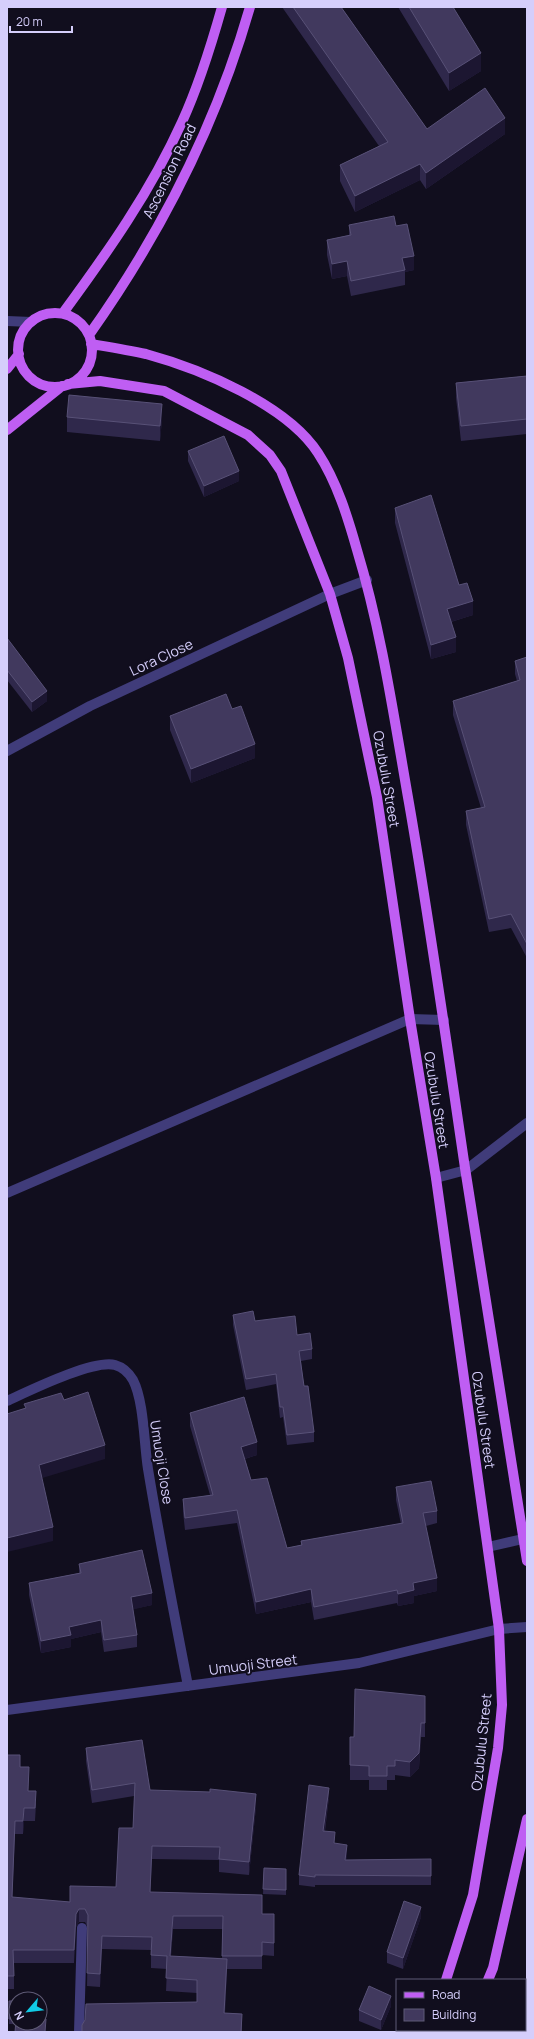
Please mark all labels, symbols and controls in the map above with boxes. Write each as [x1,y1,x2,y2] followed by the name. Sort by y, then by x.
[10,8,72,34] scale bar
[16,13,43,30] text: 20 m
[138,120,200,222] street label: Ascension Road
[126,634,196,680] street label: Lora Close
[369,729,405,829] street label: Ozubulu Street
[420,1050,454,1150] street label: Ozubulu Street
[468,1370,500,1470] street label: Ozubulu Street
[146,1419,178,1505] street label: Umuoji Close
[208,1649,299,1679] street label: Umuoji Street
[466,1692,496,1792] street label: Ozubulu Street
[396,1979,526,2031] legend
[432,1986,460,2003] text: Road
[8,1991,48,2031] north arrow
[432,2006,476,2023] text: Building
[10,2009,27,2023] text: N

